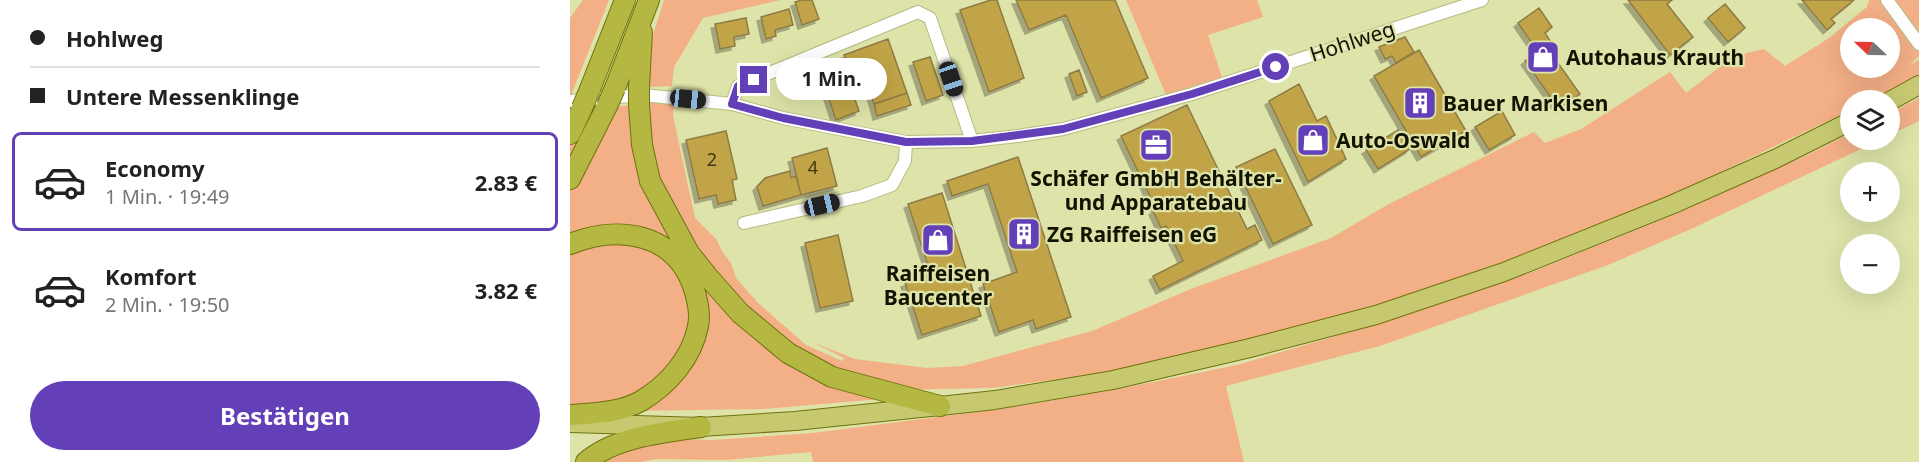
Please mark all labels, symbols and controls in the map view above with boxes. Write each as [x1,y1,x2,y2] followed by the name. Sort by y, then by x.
[1306,14,1398,68] street label: Hohlweg
[1840,18,1900,78] north arrow
[1840,18,1900,294] map controls
[66,23,163,53] text: Hohlweg
[1525,39,1561,75] shop icon: Autohaus Krauth
[1566,43,1744,71] place label: Autohaus Krauth
[1262,53,1289,80] route start
[775,59,886,101] callout: 1 Min.
[937,59,965,99] car
[801,65,862,92] text: 1 Min.
[740,66,767,93] route end
[66,81,299,111] text: Untere Messenklinge
[1402,85,1438,121] building icon: Bauer Markisen
[669,88,707,110] car
[1443,89,1608,117] place label: Bauer Markisen
[1840,90,1900,150] button: layers
[1295,122,1331,158] shop icon: Auto-Oswald
[1336,126,1470,154] place label: Auto-Oswald
[1138,127,1174,163] office icon: Schäfer GmbH Behälter- und Apparatebau
[707,147,717,171] house number: 2
[105,153,204,183] text: Economy
[33,155,87,209] icon: car
[808,155,818,179] house number: 4
[1840,162,1900,222] button: +
[1030,164,1282,216] place label: Schäfer GmbH Behälter- und Apparatebau
[475,167,537,197] text: 2.83 €
[105,183,230,210] text: 1 Min. · 19:49
[802,192,842,218] car
[1006,216,1042,252] building icon: ZG Raiffeisen eG
[1047,220,1217,248] place label: ZG Raiffeisen eG
[920,222,956,258] shop icon: Raiffeisen Baucenter
[1840,234,1900,294] button: −
[884,259,993,311] place label: Raiffeisen Baucenter
[105,261,196,291] text: Komfort
[33,263,87,317] icon: car
[475,275,537,305] text: 3.82 €
[105,291,230,318] text: 2 Min. · 19:50
[30,381,540,450] button: Bestätigen

